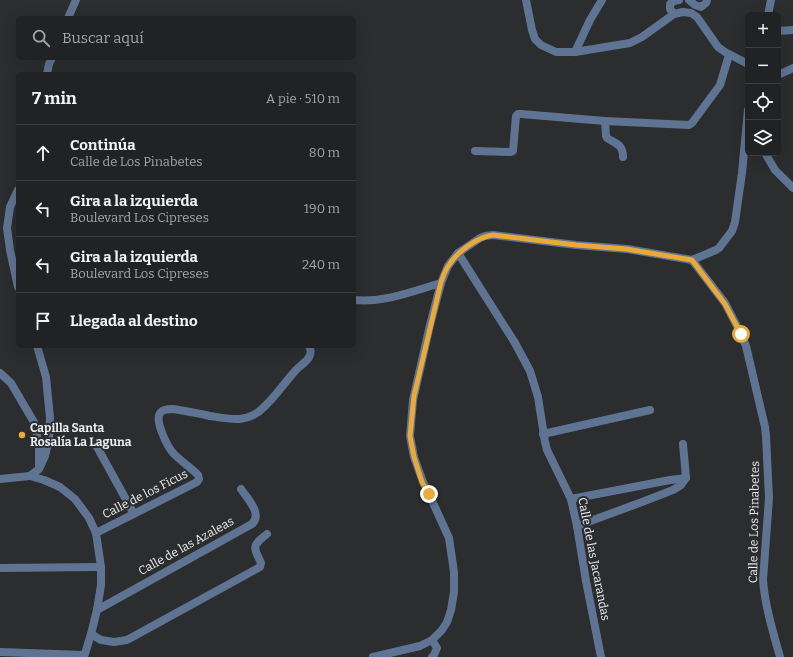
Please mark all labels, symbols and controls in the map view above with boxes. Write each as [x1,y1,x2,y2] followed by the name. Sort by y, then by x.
[745,12,781,156] map controls
[745,12,781,48] button: +
[16,16,356,60] search box
[30,27,52,49] icon: search
[62,29,144,47] text: Buscar aquí
[745,48,781,84] button: −
[745,84,781,120] button: locate
[32,88,77,109] text: 7 min
[266,91,340,106] text: A pie · 510 m
[745,120,781,156] button: layers
[70,136,136,154] text: Continúa
[32,142,54,164] icon: ahead
[309,145,340,160] text: 80 m
[70,154,202,169] text: Calle de Los Pinabetes
[70,192,198,210] text: Gira a la izquierda
[32,198,54,220] icon: left
[304,201,340,216] text: 190 m
[70,210,209,225] text: Boulevard Los Cipreses
[70,248,198,266] text: Gira a la izquierda
[32,254,54,276] icon: left
[302,257,340,272] text: 240 m
[70,266,209,281] text: Boulevard Los Cipreses
[32,310,54,332] icon: arrive
[70,312,198,330] text: Llegada al destino
[732,325,750,343] route start
[30,421,132,449] place label: Capilla Santa Rosalía La Laguna
[17,430,27,440] marker: Capilla Santa Rosalía La Laguna
[746,460,762,583] street label: Calle de Los Pinabetes
[100,466,190,522] street label: Calle de los Ficus
[420,485,438,503] route end
[575,496,613,622] street label: Calle de las Jacarandas
[136,514,236,578] street label: Calle de las Azaleas

